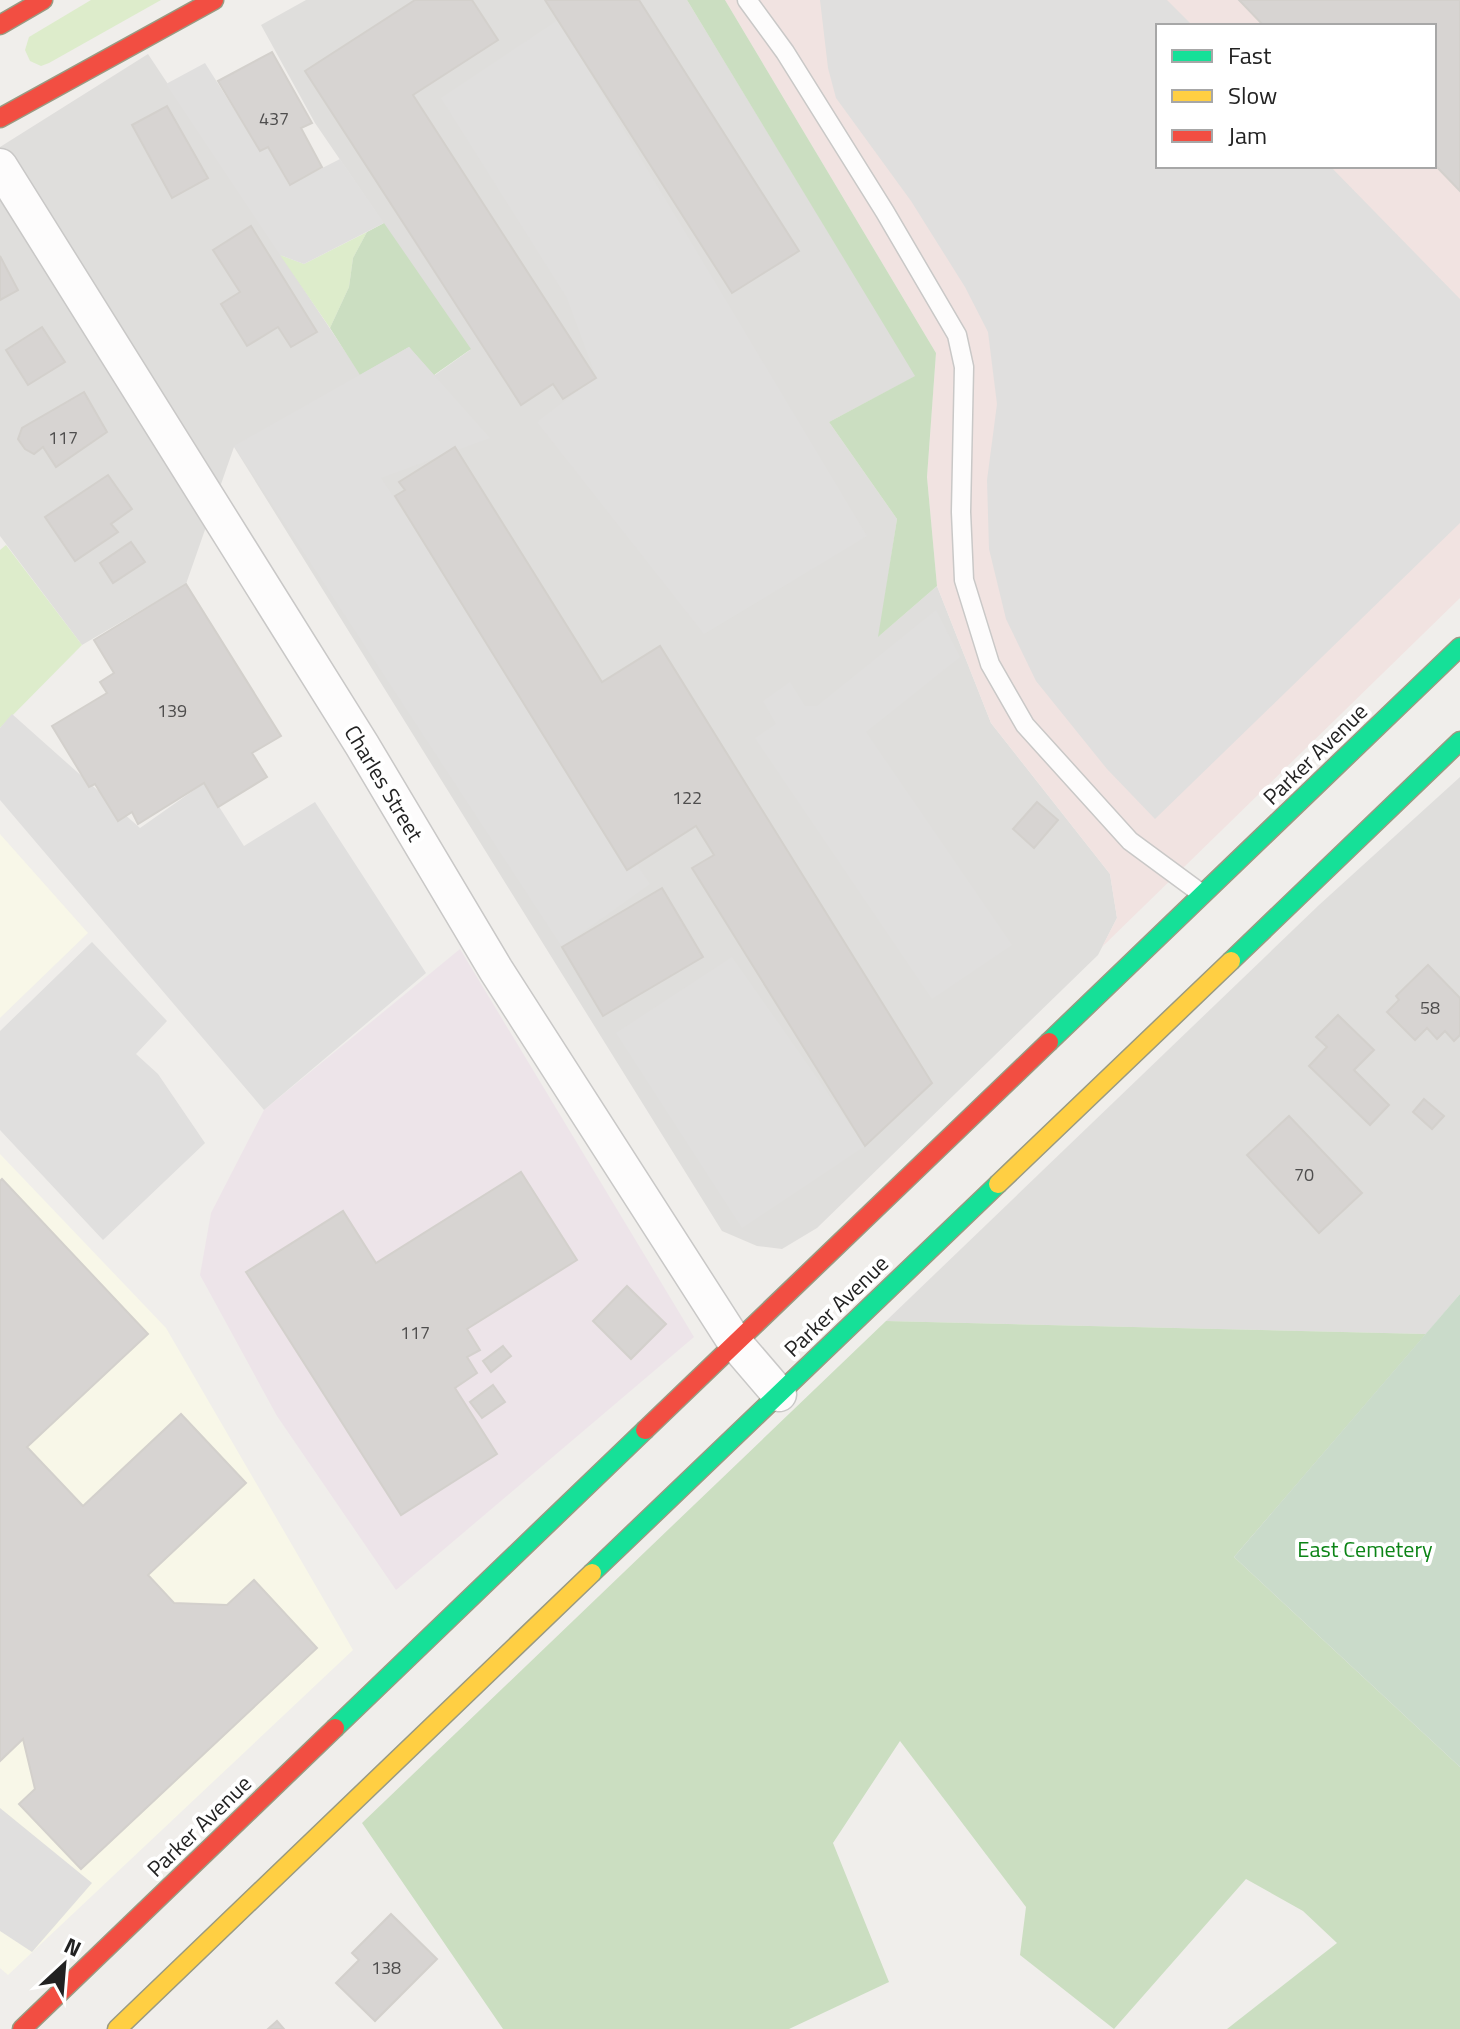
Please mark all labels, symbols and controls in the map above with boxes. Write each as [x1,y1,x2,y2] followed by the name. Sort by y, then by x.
[1156,24,1436,168] legend
[1228,37,1272,73] text: Fast
[1228,77,1277,113] text: Slow
[259,105,289,132] house number: 437
[1228,117,1267,153] text: Jam
[48,424,78,451] house number: 117
[1255,695,1375,813] street label: Parker Avenue
[157,697,187,724] house number: 139
[336,718,432,848] street label: Charles Street
[672,784,702,811] house number: 122
[1420,994,1440,1021] house number: 58
[1294,1161,1314,1188] house number: 70
[776,1247,896,1365] street label: Parker Avenue
[400,1319,430,1346] house number: 117
[1297,1532,1433,1566] park label: East Cemetery
[139,1767,259,1885] street label: Parker Avenue
[24,1925,104,2005] north arrow
[58,1928,87,1966] text: N
[371,1954,401,1981] house number: 138

